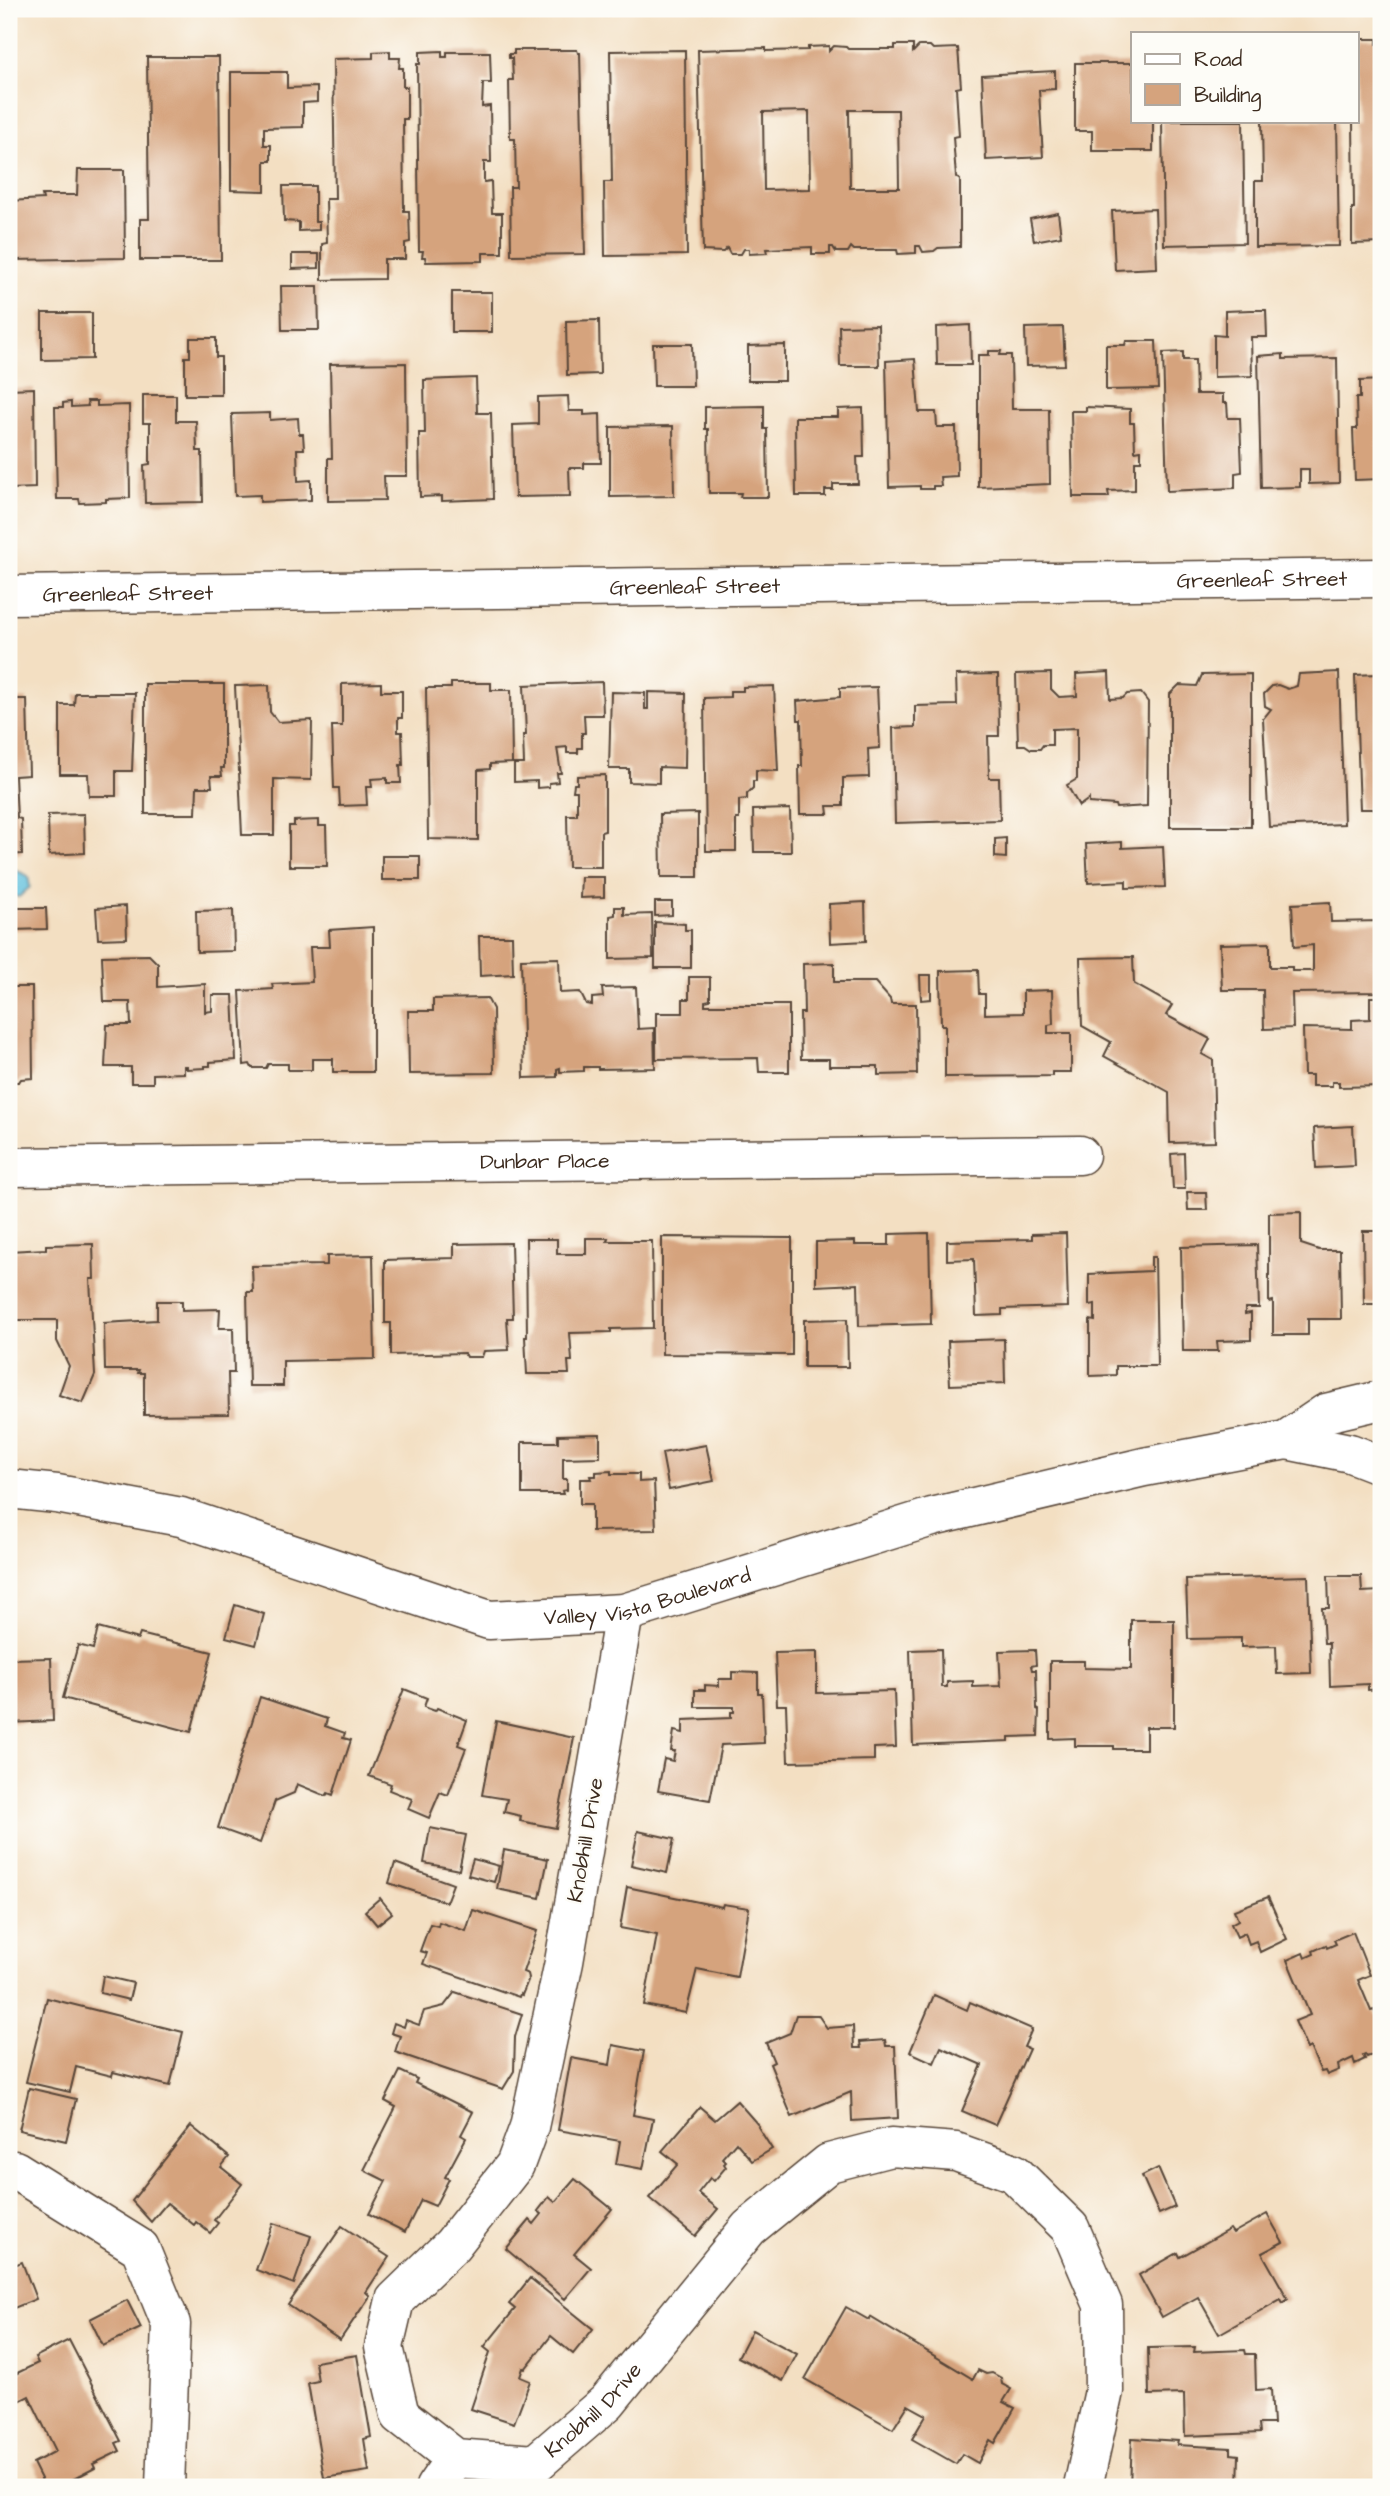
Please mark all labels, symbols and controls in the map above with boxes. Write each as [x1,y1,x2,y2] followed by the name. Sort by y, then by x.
[1131,32,1358,122] legend
[1194,45,1242,74] text: Road
[1194,81,1262,112] text: Building
[1176,564,1348,596] street label: Greenleaf Street
[610,571,781,603] street label: Greenleaf Street
[43,578,214,610] street label: Greenleaf Street
[480,1146,610,1177] street label: Dunbar Place
[543,1560,755,1632] street label: Valley Vista Boulevard
[560,1776,611,1905] street label: Knobhill Drive
[538,2356,649,2465] street label: Knobhill Drive

